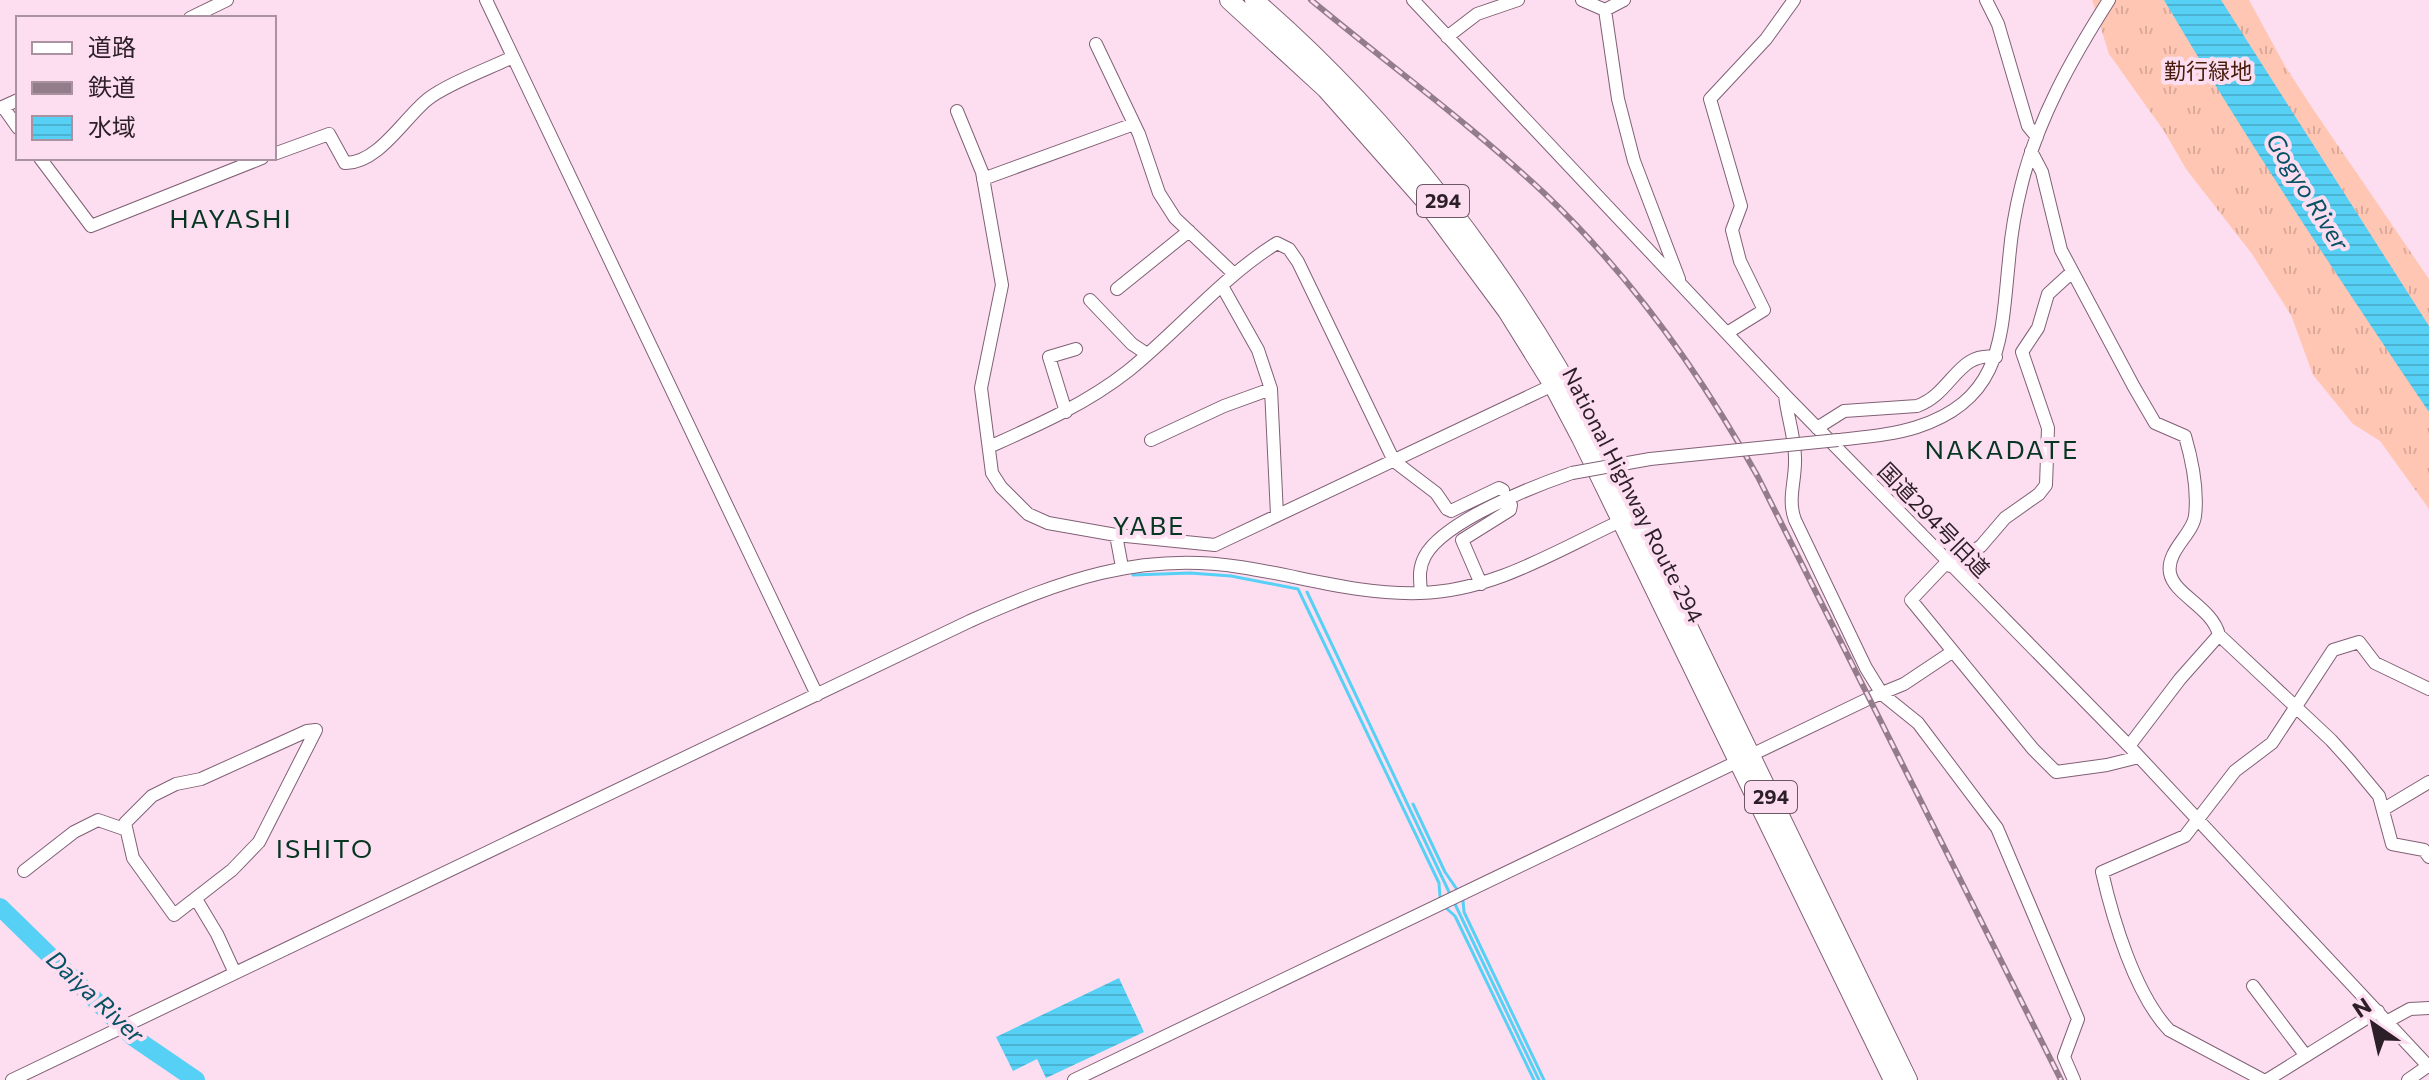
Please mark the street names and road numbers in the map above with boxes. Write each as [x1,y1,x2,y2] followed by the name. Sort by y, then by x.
[1417,185,1469,217] road number: 294
[1557,362,1710,627] street label: National Highway Route 294
[1873,457,1996,583] street label: 国道294号旧道
[1745,781,1797,813] road number: 294

